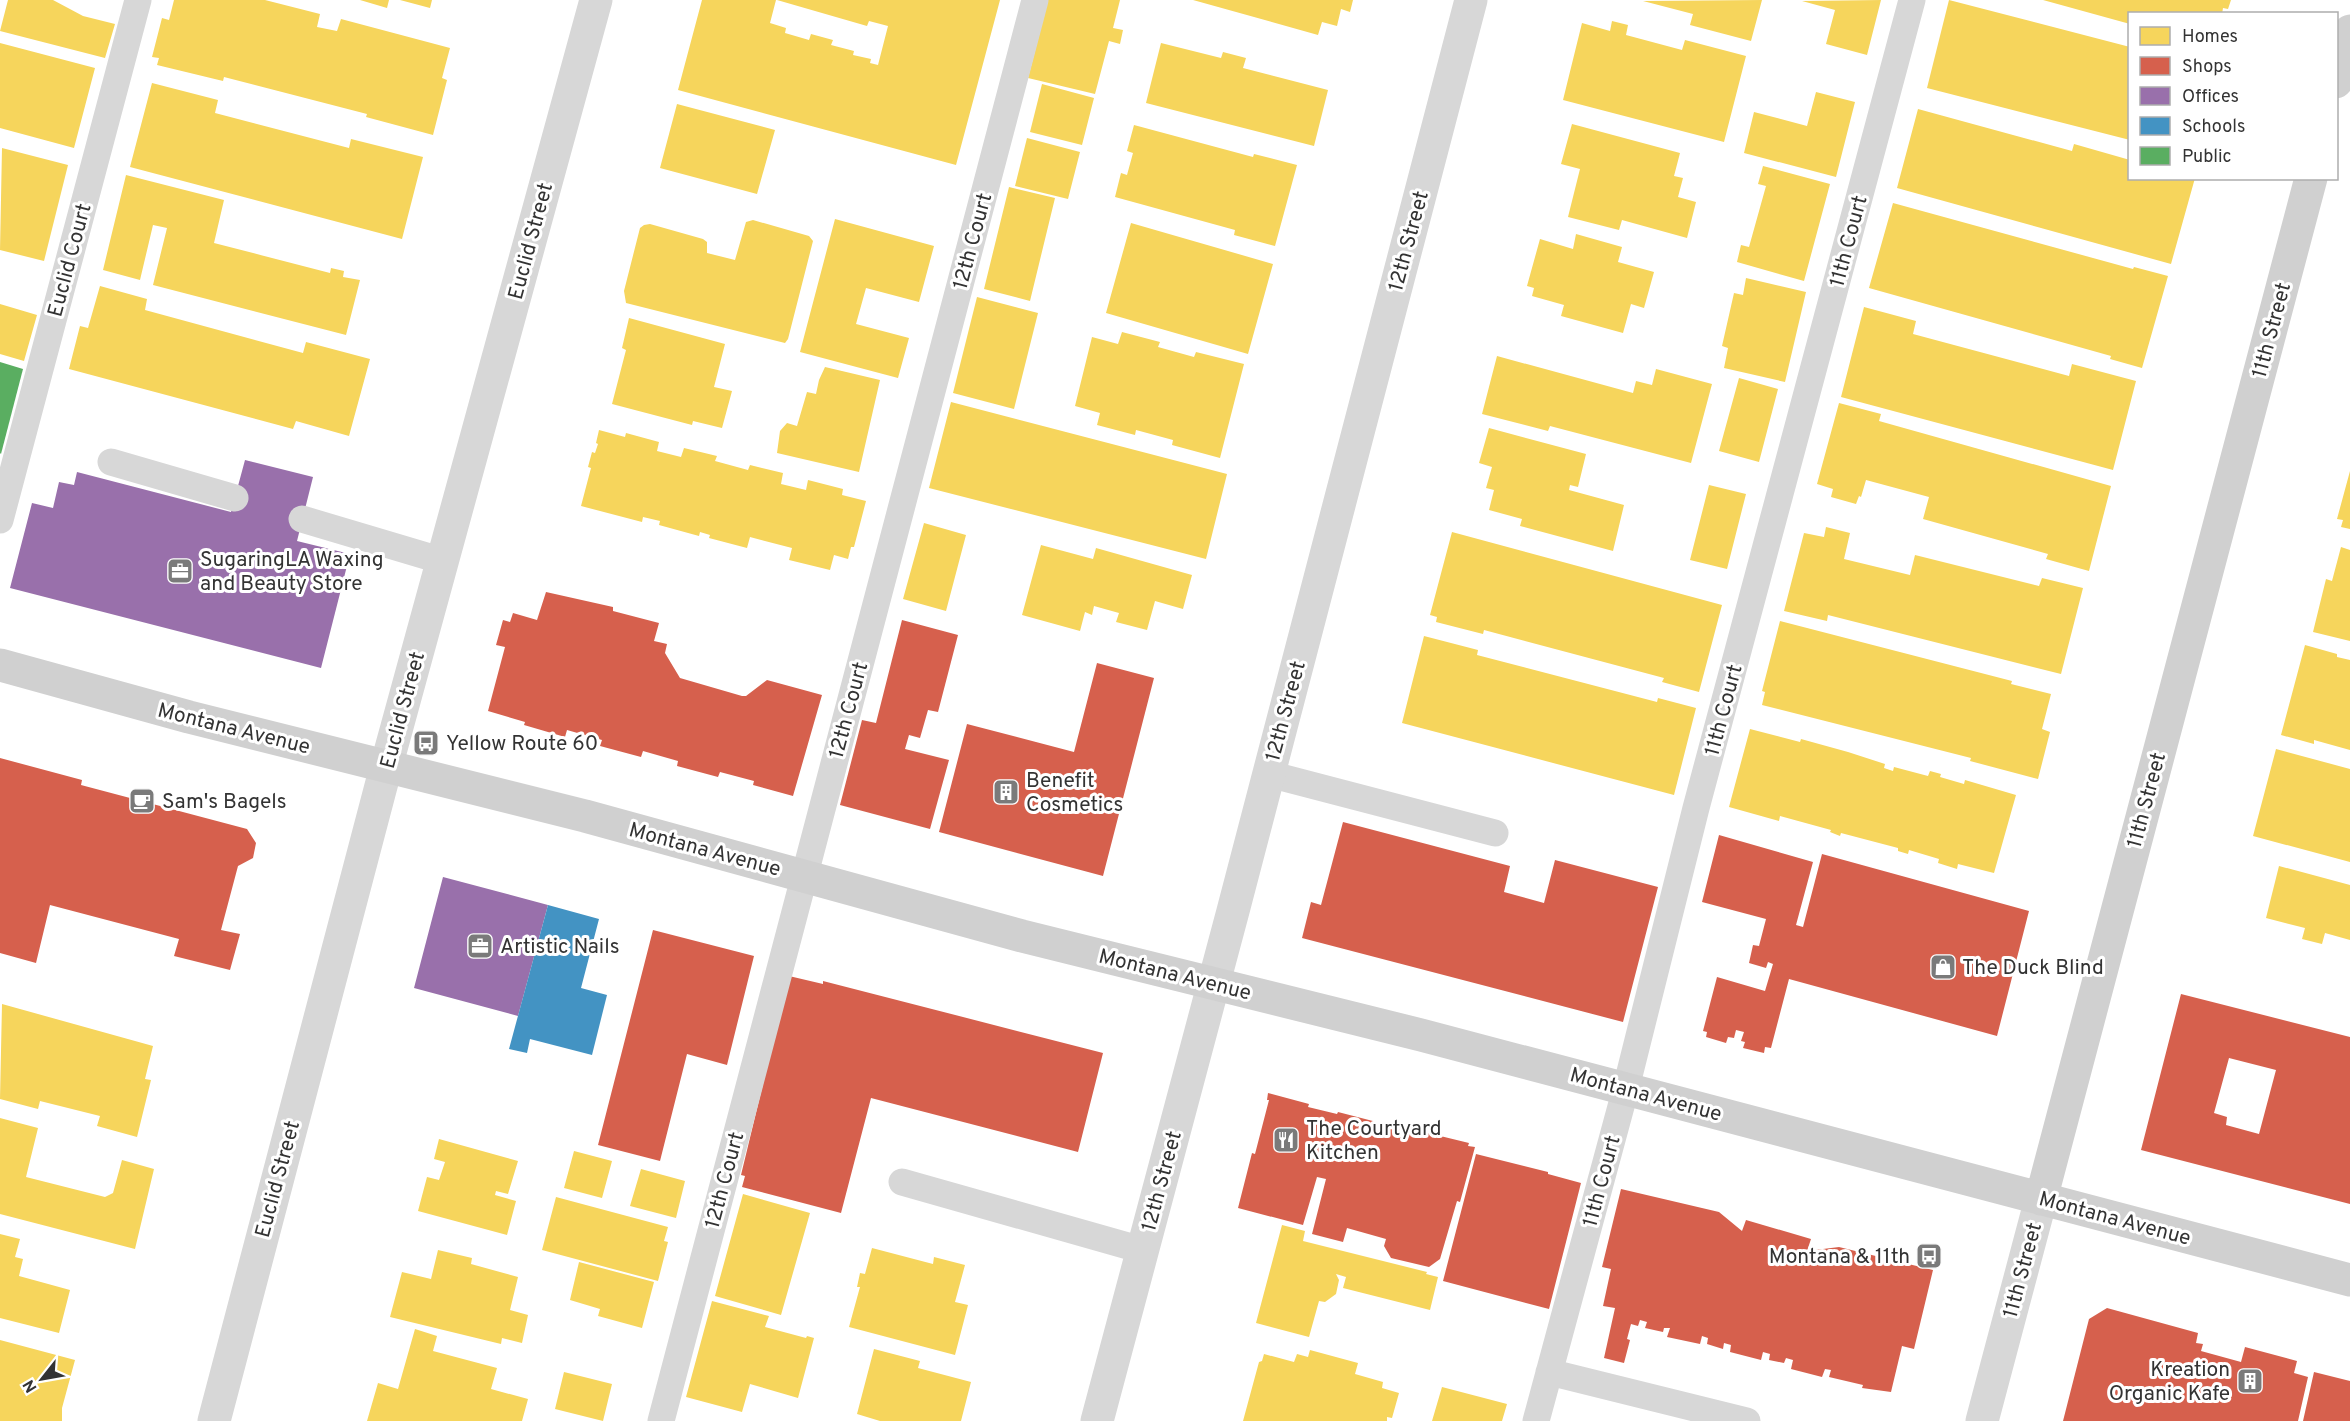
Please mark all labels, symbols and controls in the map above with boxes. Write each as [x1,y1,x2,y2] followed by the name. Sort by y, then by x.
[2128,12,2338,180] legend
[2182,26,2238,49] text: Homes
[2182,56,2232,79] text: Shops
[2182,86,2239,109] text: Offices
[2182,116,2245,139] text: Schools
[2182,146,2232,169] text: Public
[503,180,560,303] street label: Euclid Street
[1383,188,1436,295] street label: 12th Street
[948,190,999,293] street label: 12th Court
[1824,193,1875,290] street label: 11th Court
[42,201,99,320] street label: Euclid Court
[2247,280,2298,381] street label: 11th Street
[200,547,384,598] place label: SugaringLA Waxing and Beauty Store
[165,556,195,586] office icon: SugaringLA Waxing and Beauty Store
[375,649,432,772] street label: Euclid Street
[1260,658,1313,765] street label: 12th Street
[824,659,875,762] street label: 12th Court
[1699,662,1750,759] street label: 11th Court
[155,697,313,761] street label: Montana Avenue
[411,728,441,758] bus stop icon: Yellow Route 60
[446,731,598,758] place label: Yellow Route 60
[2122,750,2173,851] street label: 11th Street
[1026,768,1123,819] place label: Benefit Cosmetics
[991,777,1021,807] building icon: Benefit Cosmetics
[127,786,157,816] cafe icon: Sam's Bagels
[162,789,287,816] place label: Sam's Bagels
[626,817,784,884] street label: Montana Avenue
[465,931,495,961] office icon: Artistic Nails
[500,934,620,961] place label: Artistic Nails
[1096,943,1254,1007] street label: Montana Avenue
[1928,952,1958,982] shop icon: The Duck Blind
[1962,955,2104,982] place label: The Duck Blind
[1567,1062,1725,1129] street label: Montana Avenue
[1306,1116,1442,1167] place label: The Courtyard Kitchen
[250,1118,307,1241] street label: Euclid Street
[1271,1125,1301,1155] restaurant icon: The Courtyard Kitchen
[1136,1128,1189,1235] street label: 12th Street
[700,1129,751,1232] street label: 12th Court
[1577,1133,1628,1230] street label: 11th Court
[2036,1186,2194,1253] street label: Montana Avenue
[1998,1220,2049,1321] street label: 11th Street
[1914,1241,1944,1271] bus stop icon: Montana & 11th
[1769,1244,1910,1271] place label: Montana & 11th
[12,1349,72,1409] north arrow
[2109,1357,2230,1408] place label: Kreation Organic Kafe
[2235,1366,2265,1396] building icon: Kreation Organic Kafe
[19,1376,42,1396] text: N

